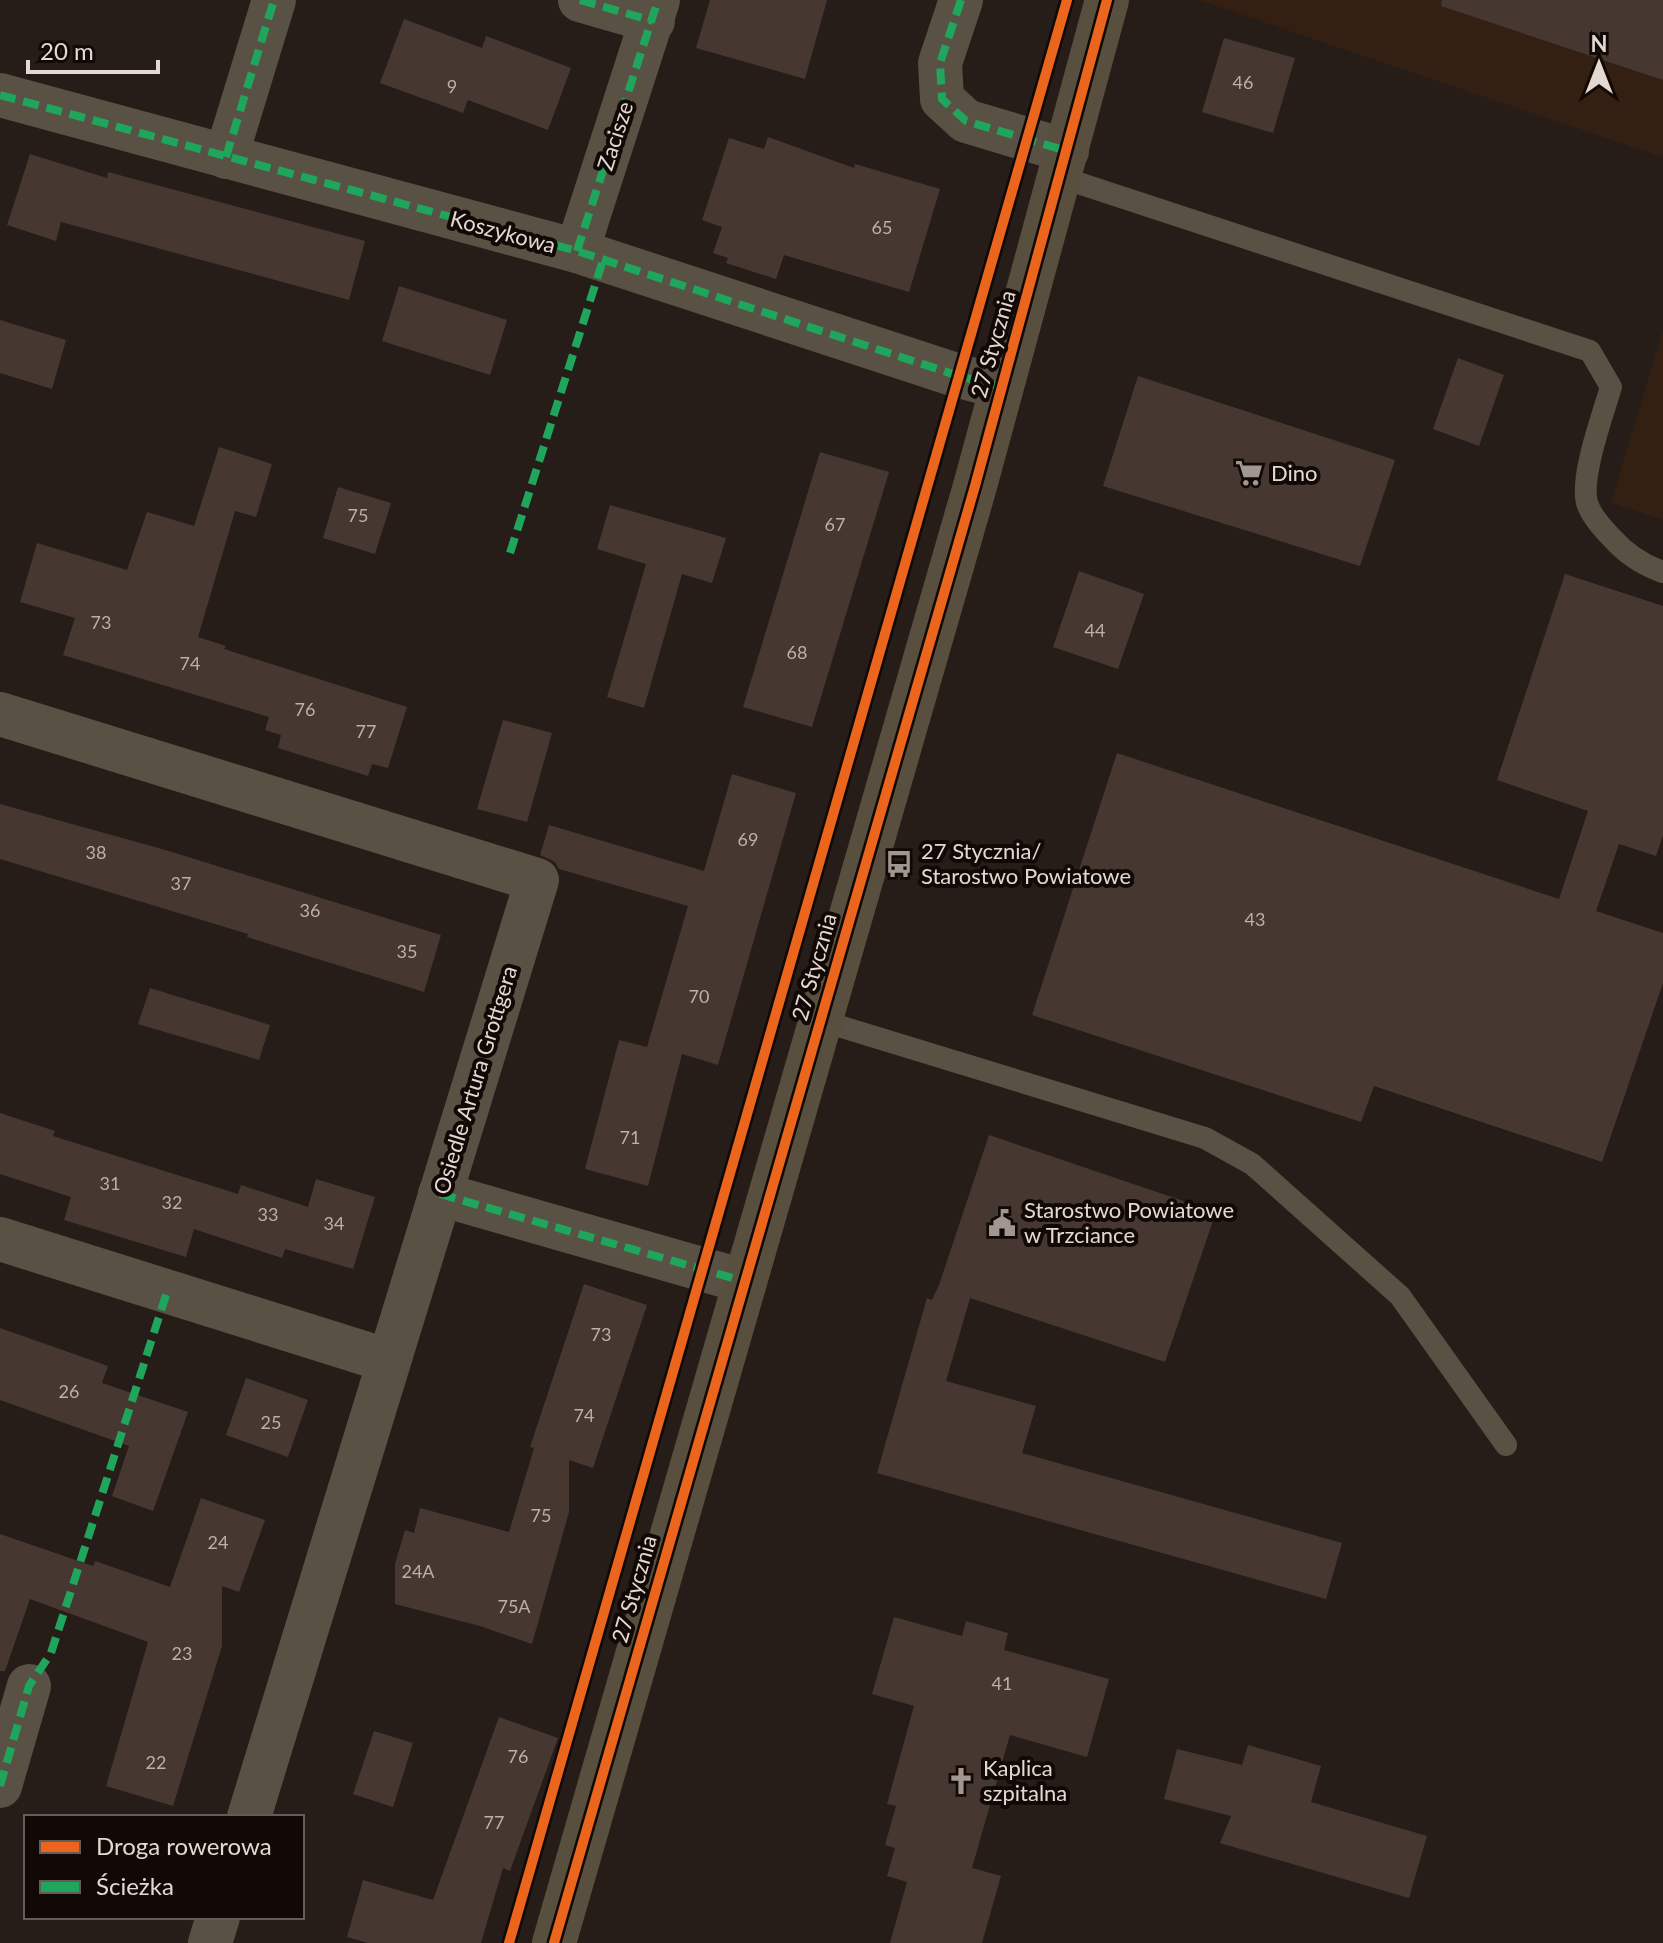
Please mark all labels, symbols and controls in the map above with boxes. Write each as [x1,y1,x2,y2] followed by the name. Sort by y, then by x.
[28,24,158,74] scale bar
[1559,24,1639,104] north arrow
[1591,30,1607,57] text: N
[40,36,94,65] text: 20 m
[1233,71,1253,93] house number: 46
[447,75,457,97] house number: 9
[591,98,638,174] street label: Zacisze
[447,205,559,259] street label: Koszykowa
[872,216,892,238] house number: 65
[964,287,1021,401] street label: 27 Stycznia
[1234,458,1264,488] supermarket icon: Dino
[1271,459,1318,486] place label: Dino
[348,504,368,526] house number: 75
[825,513,845,535] house number: 67
[91,611,111,633] house number: 73
[1085,619,1105,641] house number: 44
[787,641,807,663] house number: 68
[180,652,200,674] house number: 74
[295,698,315,720] house number: 76
[356,720,376,742] house number: 77
[738,828,758,850] house number: 69
[921,837,1131,889] place label: 27 Stycznia/ Starostwo Powiatowe
[86,841,106,863] house number: 38
[884,849,914,879] bus stop icon: 27 Stycznia/ Starostwo Powiatowe
[171,872,191,894] house number: 37
[300,899,320,921] house number: 36
[1245,908,1265,930] house number: 43
[785,910,842,1024] street label: 27 Stycznia
[397,940,417,962] house number: 35
[427,962,522,1197] street label: Osiedle Artura Grottgera
[689,985,709,1007] house number: 70
[620,1126,640,1148] house number: 71
[100,1172,120,1194] house number: 31
[162,1191,182,1213] house number: 32
[1024,1196,1234,1248] place label: Starostwo Powiatowe w Trzciance
[258,1203,278,1225] house number: 33
[987,1208,1017,1238] public building icon: Starostwo Powiatowe w Trzciance
[324,1212,344,1234] house number: 34
[591,1323,611,1345] house number: 73
[59,1380,79,1402] house number: 26
[574,1404,594,1426] house number: 74
[261,1411,281,1433] house number: 25
[531,1504,551,1526] house number: 75
[208,1531,228,1553] house number: 24
[605,1532,662,1646] street label: 27 Stycznia
[401,1560,435,1582] house number: 24A
[497,1595,531,1617] house number: 75A
[172,1642,192,1664] house number: 23
[992,1672,1012,1694] house number: 41
[508,1745,528,1767] house number: 76
[146,1751,166,1773] house number: 22
[983,1754,1067,1806] place label: Kaplica szpitalna
[946,1766,976,1796] church icon: Kaplica szpitalna
[484,1811,504,1833] house number: 77
[24,1815,304,1919] legend
[96,1831,272,1860] text: Droga rowerowa
[96,1871,174,1900] text: Ścieżka

